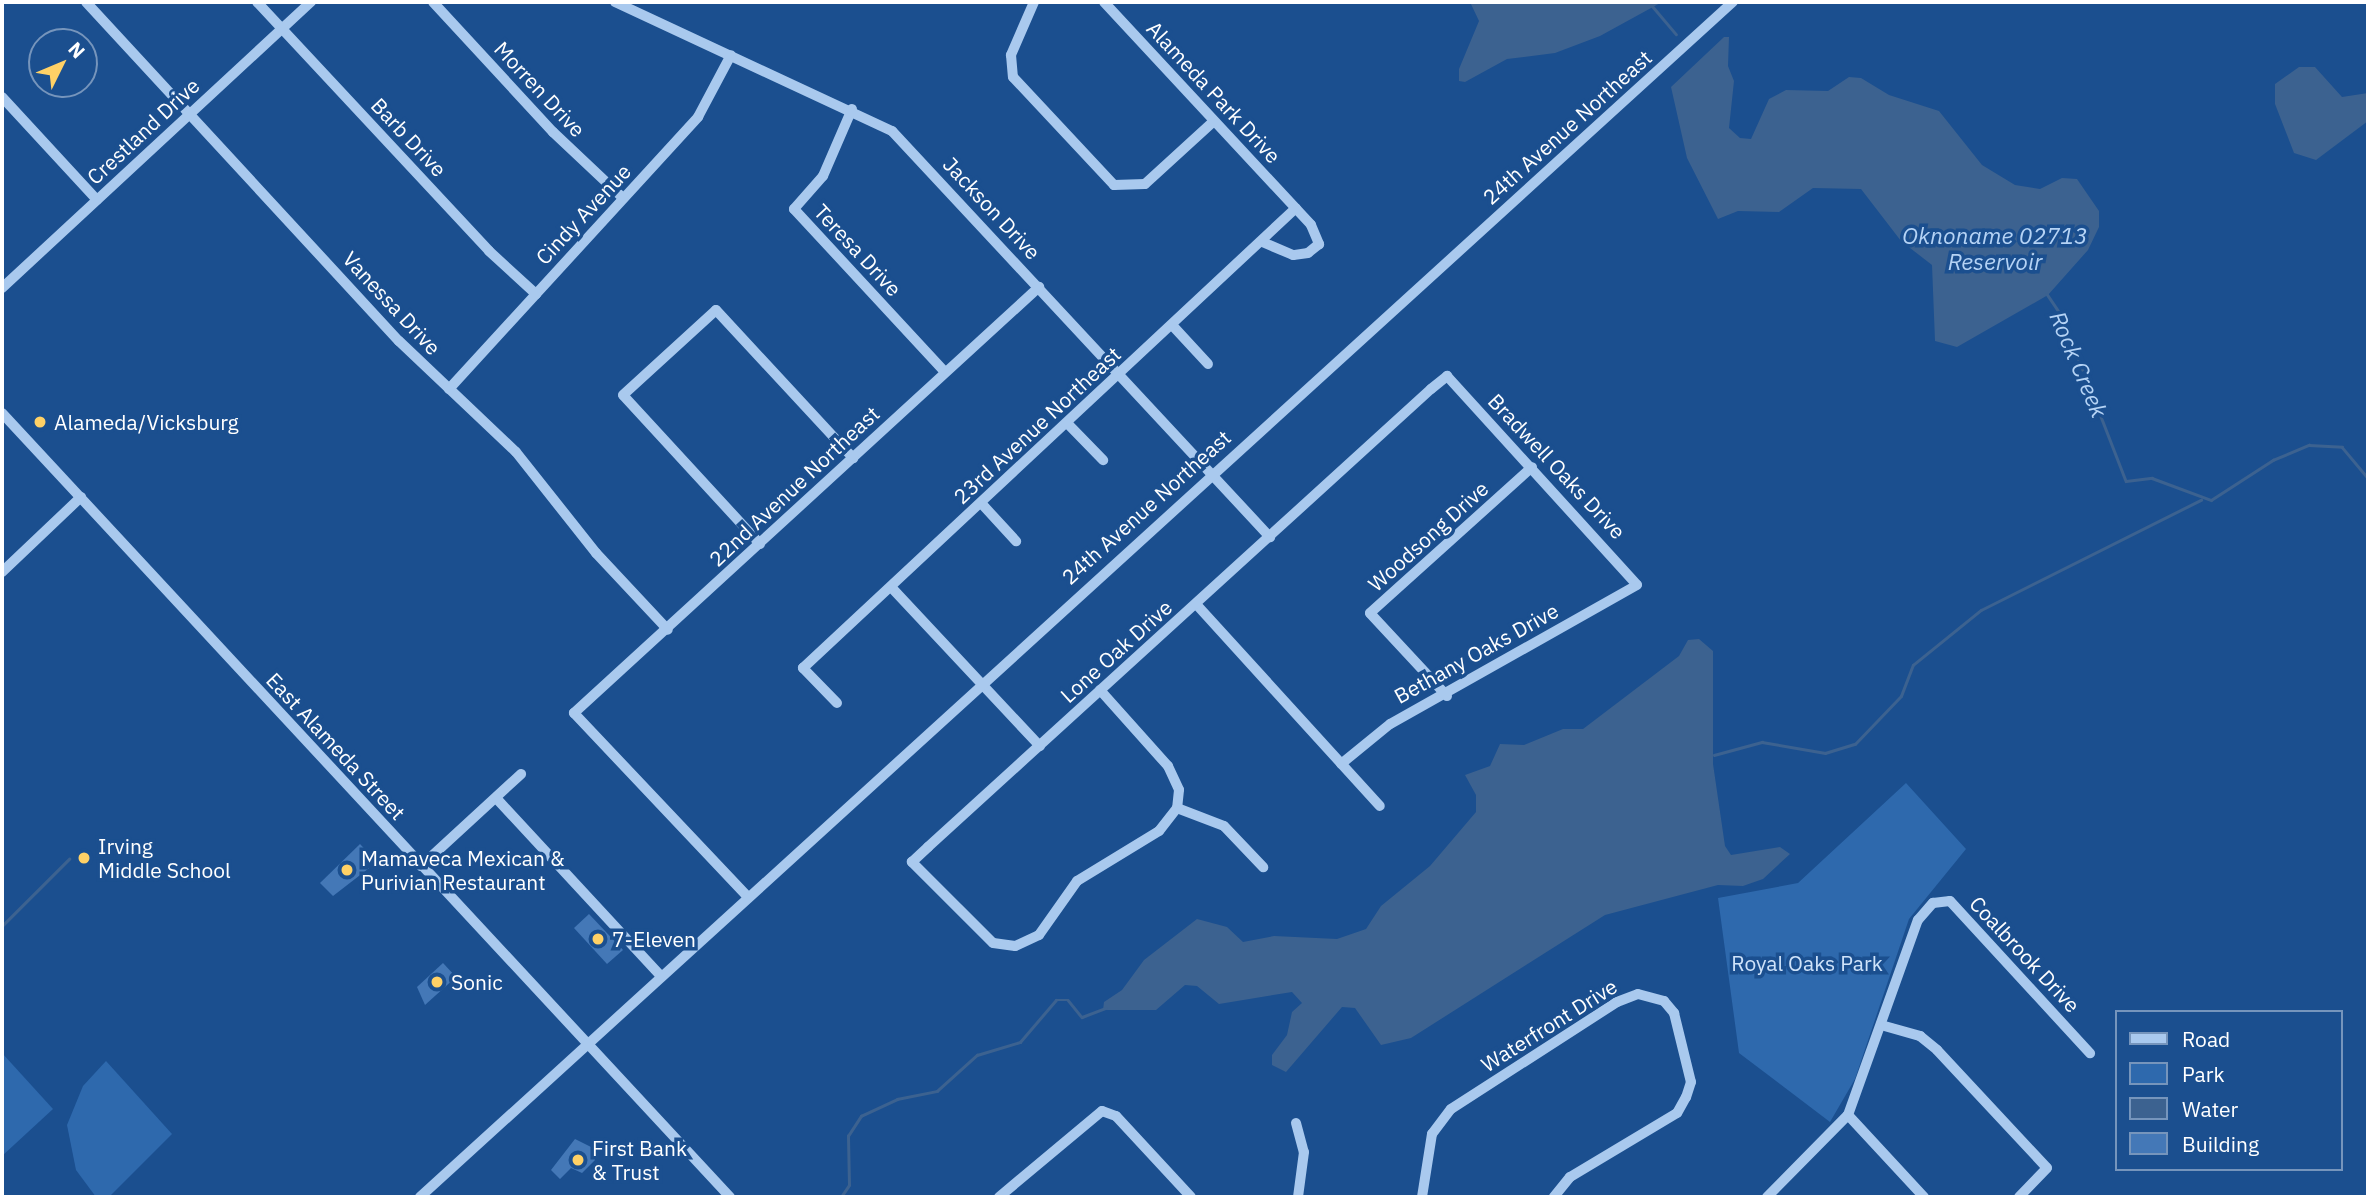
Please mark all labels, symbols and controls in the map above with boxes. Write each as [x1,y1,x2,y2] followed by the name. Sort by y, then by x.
[1142,16,1286,168] street label: Alameda Park Drive
[28,28,98,98] north arrow
[489,36,591,142] street label: Morren Drive
[63,37,90,63] text: N
[1477,45,1657,209] street label: 24th Avenue Northeast
[82,73,204,189] street label: Crestland Drive
[366,92,452,182] street label: Barb Drive
[938,152,1046,264] street label: Jackson Drive
[530,159,636,269] street label: Cindy Avenue
[809,199,907,301] street label: Teresa Drive
[1902,221,2088,275] water label: Oknoname 02713 Reservoir
[338,246,446,360] street label: Vanessa Drive
[2044,307,2114,421] water label: Rock Creek
[948,341,1126,509] street label: 23rd Avenue Northeast
[1483,388,1631,544] street label: Bradwell Oaks Drive
[704,401,884,571] street label: 22nd Avenue Northeast
[54,409,239,435] place label: Alameda/Vicksburg
[32,414,48,430] marker: Alameda/Vicksburg
[1056,425,1236,589] street label: 24th Avenue Northeast
[1363,476,1493,596] street label: Woodsong Drive
[1055,594,1177,708] street label: Lone Oak Drive
[1390,597,1562,709] street label: Bethany Oaks Drive
[261,667,411,825] street label: East Alameda Street
[98,833,231,883] place label: Irving Middle School
[361,845,565,895] place label: Mamaveca Mexican & Purivian Restaurant
[76,850,92,866] marker: Irving Middle School
[339,862,355,878] marker: Mamaveca Mexican & Purivian Restaurant
[1965,891,2085,1017] street label: Coalbrook Drive
[612,926,696,952] place label: 7-Eleven
[590,931,606,947] marker: 7-Eleven
[1731,950,1883,976] park label: Royal Oaks Park
[451,969,503,995] place label: Sonic
[1476,973,1622,1077] street label: Waterfront Drive
[429,974,445,990] marker: Sonic
[2114,1010,2342,1171] legend
[2182,1025,2230,1053] text: Road
[2182,1060,2225,1088] text: Park
[2182,1095,2238,1123] text: Water
[2182,1130,2259,1158] text: Building
[592,1135,687,1185] place label: First Bank & Trust
[570,1152,586,1168] marker: First Bank & Trust

